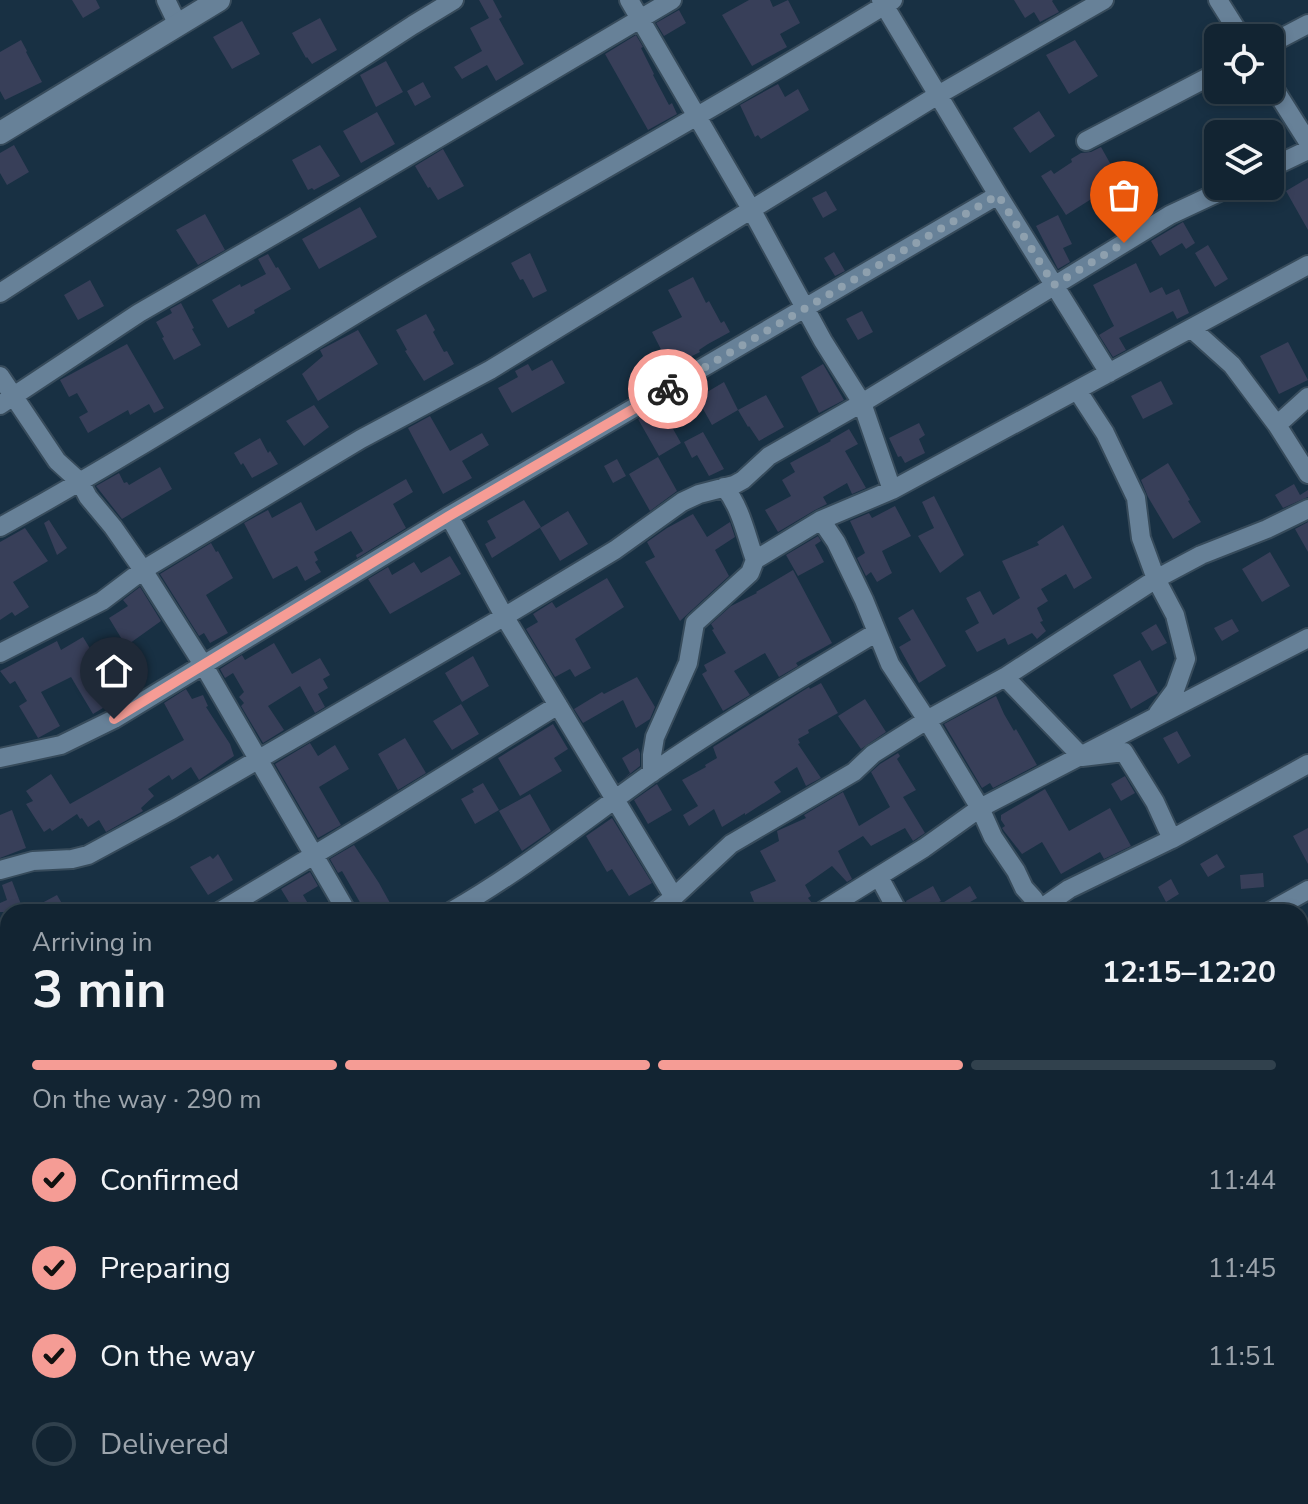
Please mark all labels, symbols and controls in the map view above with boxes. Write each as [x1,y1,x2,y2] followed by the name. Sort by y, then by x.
[1204,24,1284,200] map controls
[1204,24,1284,104] button: locate
[1204,120,1284,200] button: layers
[1090,161,1158,243] pin
[1102,173,1146,217] icon: bag
[628,349,708,429] courier
[646,367,690,411] icon: bike
[80,637,148,719] pin
[92,649,136,693] icon: home
[32,925,153,960] text: Arriving in
[1102,952,1276,993] text: 12:15–12:20
[32,954,167,1025] text: 3 min
[32,1082,261,1117] text: On the way · 290 m
[32,1158,76,1202] icon: check
[100,1160,240,1201] text: Confirmed
[1208,1163,1276,1198] text: 11:44
[32,1246,76,1290] icon: check
[100,1248,231,1289] text: Preparing
[1208,1251,1276,1286] text: 11:45
[32,1334,76,1378] icon: check
[100,1336,255,1377] text: On the way
[1208,1339,1276,1374] text: 11:51
[100,1424,229,1465] text: Delivered

